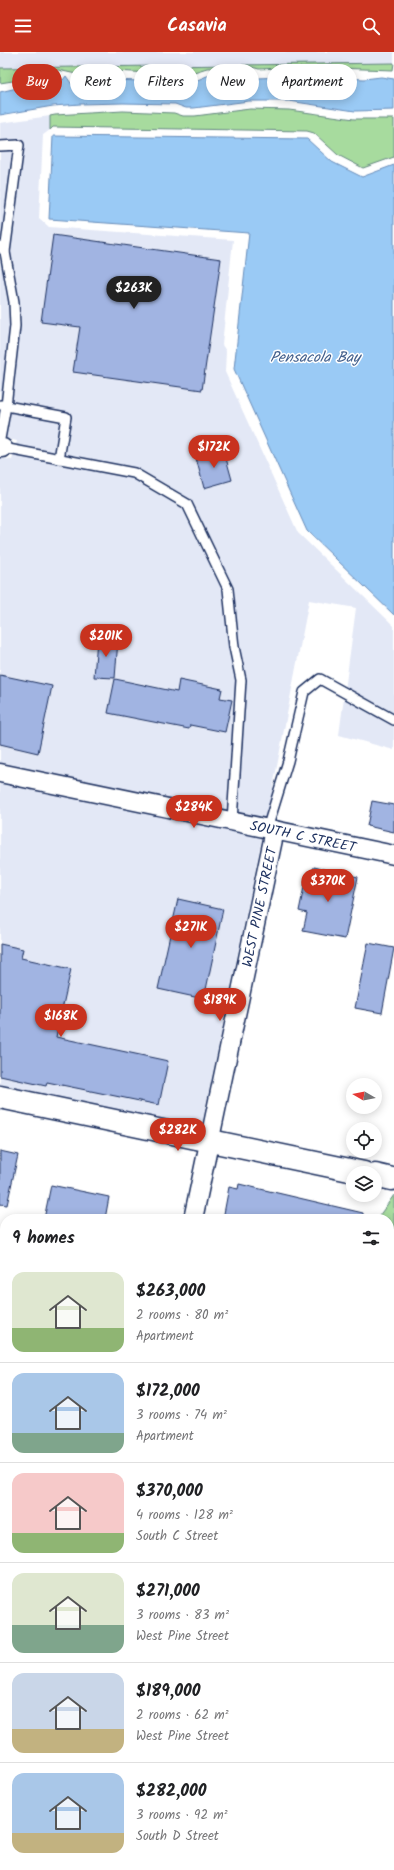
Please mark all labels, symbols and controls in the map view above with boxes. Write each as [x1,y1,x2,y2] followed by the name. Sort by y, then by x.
[167,12,227,41] text: Casavia
[12,15,34,37] icon: menu
[360,15,382,37] icon: search
[12,64,62,100] chip: Buy
[70,64,126,100] chip: Rent
[134,64,198,100] chip: Filters
[206,64,259,100] chip: New
[267,64,357,100] chip: Apartment
[106,276,162,310] pin: $263K
[115,278,153,299] text: $263K
[270,346,362,370] water label: Pensacola Bay
[186,435,242,469] pin: $172K
[197,437,231,458] text: $172K
[78,624,134,658] pin: $201K
[89,626,123,647] text: $201K
[166,795,222,829] pin: $284K
[175,797,213,818] text: $284K
[248,815,359,859] street label: SOUTH C STREET
[237,844,284,969] street label: WEST PINE STREET
[300,869,356,903] pin: $370K
[310,871,346,892] text: $370K
[163,915,219,949] pin: $271K
[174,917,208,938] text: $271K
[192,988,248,1022] pin: $189K
[203,990,237,1011] text: $189K
[33,1004,89,1038] pin: $168K
[44,1006,78,1027] text: $168K
[346,1078,382,1114] north arrow
[346,1078,382,1202] map controls
[150,1118,206,1152] pin: $282K
[159,1120,197,1141] text: $282K
[346,1122,382,1158] button: locate
[346,1166,382,1202] button: layers
[12,1225,75,1252] text: 9 homes
[360,1227,382,1249] icon: filters
[136,1278,205,1305] text: $263,000
[44,1288,92,1336] icon: home
[136,1305,228,1326] text: 2 rooms · 80 m²
[136,1326,194,1347] text: Apartment
[136,1378,200,1405] text: $172,000
[44,1389,92,1437] icon: home
[136,1405,227,1426] text: 3 rooms · 74 m²
[136,1426,194,1447] text: Apartment
[136,1478,203,1505] text: $370,000
[44,1489,92,1537] icon: home
[136,1505,233,1526] text: 4 rooms · 128 m²
[136,1526,218,1547] text: South C Street
[136,1578,200,1605] text: $271,000
[44,1589,92,1637] icon: home
[136,1605,229,1626] text: 3 rooms · 83 m²
[136,1626,229,1647] text: West Pine Street
[136,1678,200,1705] text: $189,000
[44,1689,92,1737] icon: home
[136,1705,229,1726] text: 2 rooms · 62 m²
[136,1726,229,1747] text: West Pine Street
[136,1778,207,1805] text: $282,000
[44,1789,92,1837] icon: home
[136,1805,228,1826] text: 3 rooms · 92 m²
[136,1826,219,1847] text: South D Street

